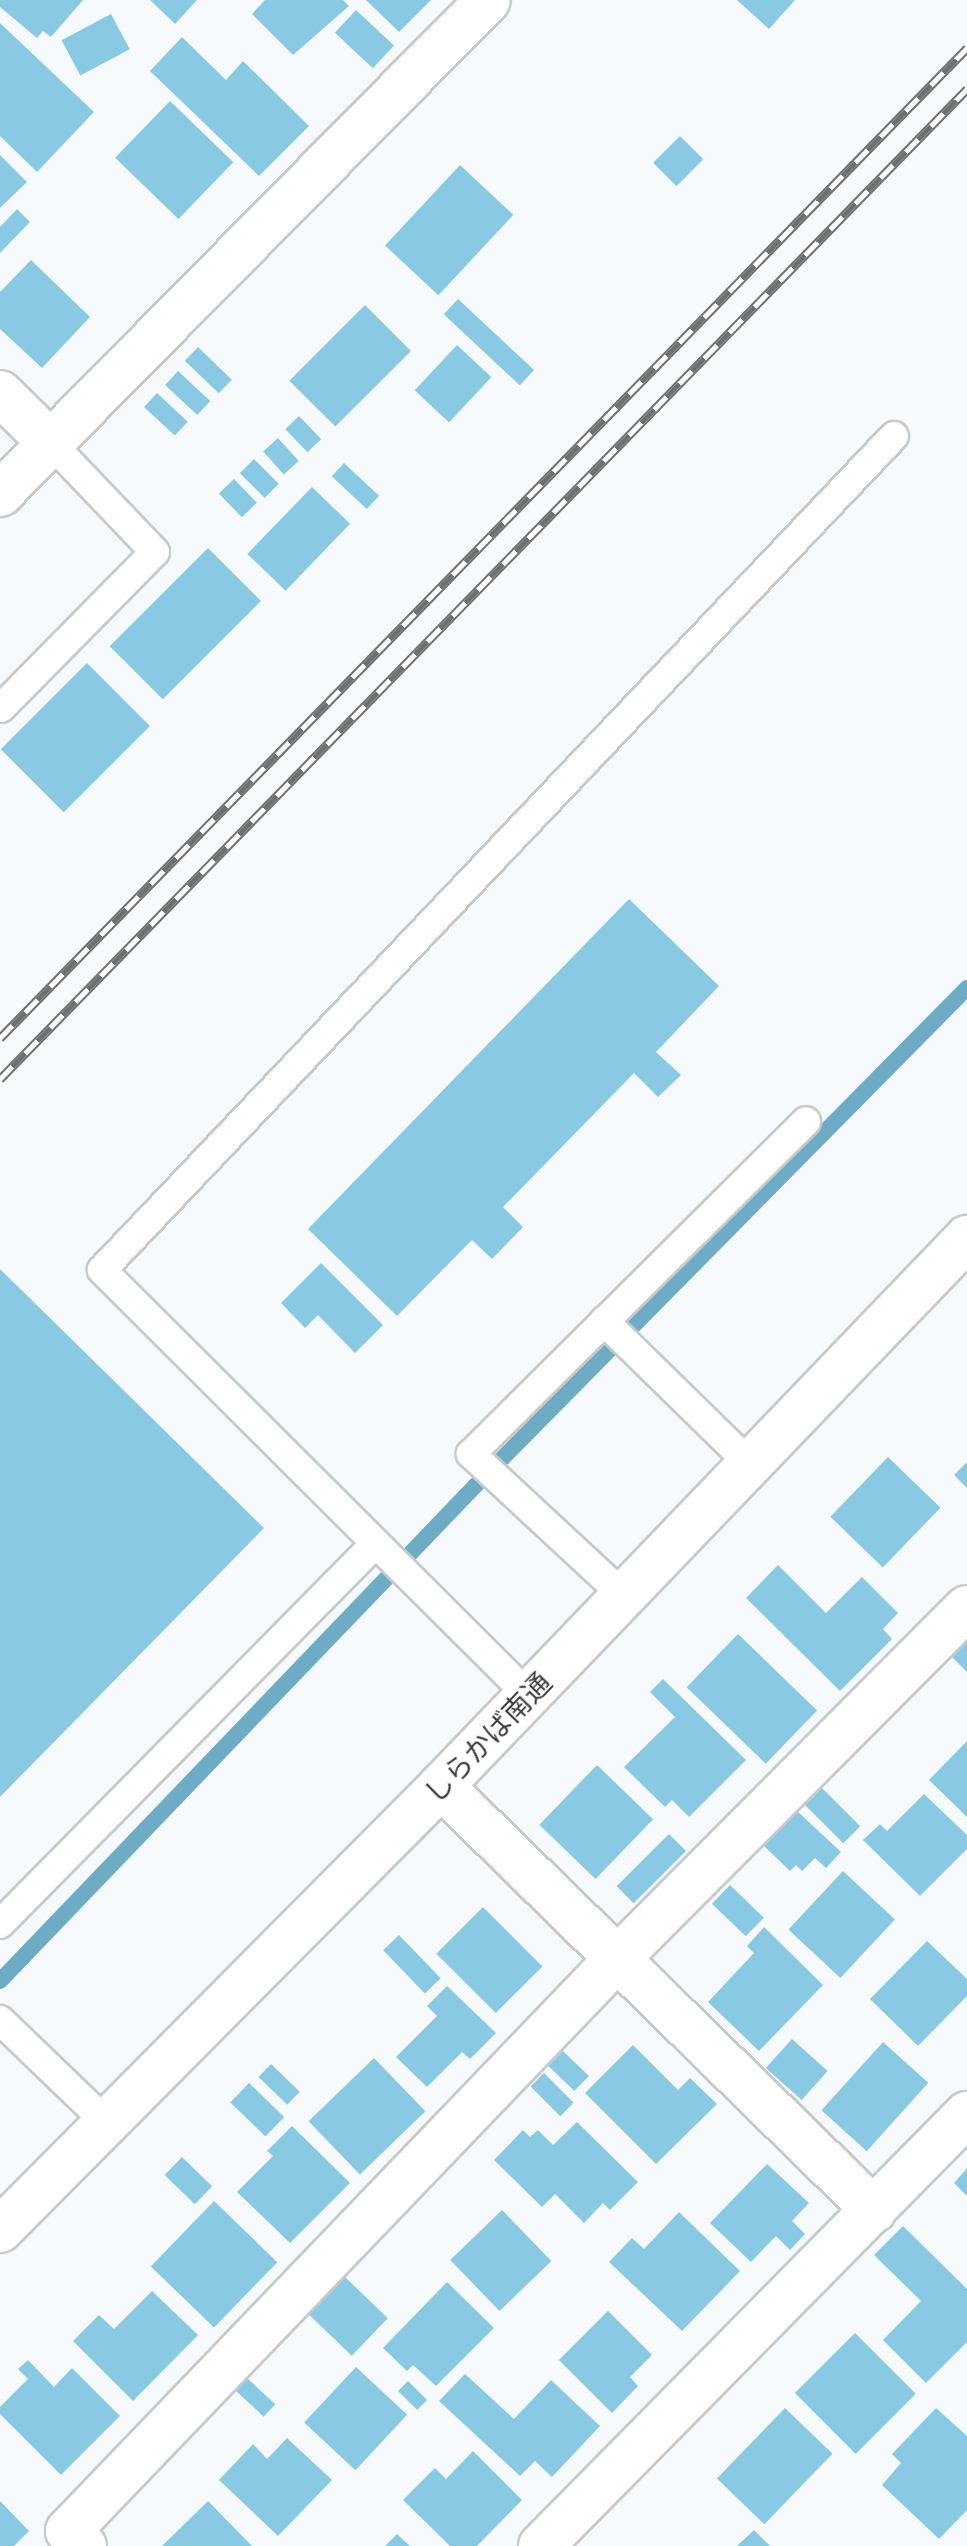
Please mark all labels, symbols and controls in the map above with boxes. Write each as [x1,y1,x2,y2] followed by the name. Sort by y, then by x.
[417,1665,557,1809] street label: しらかば南通

